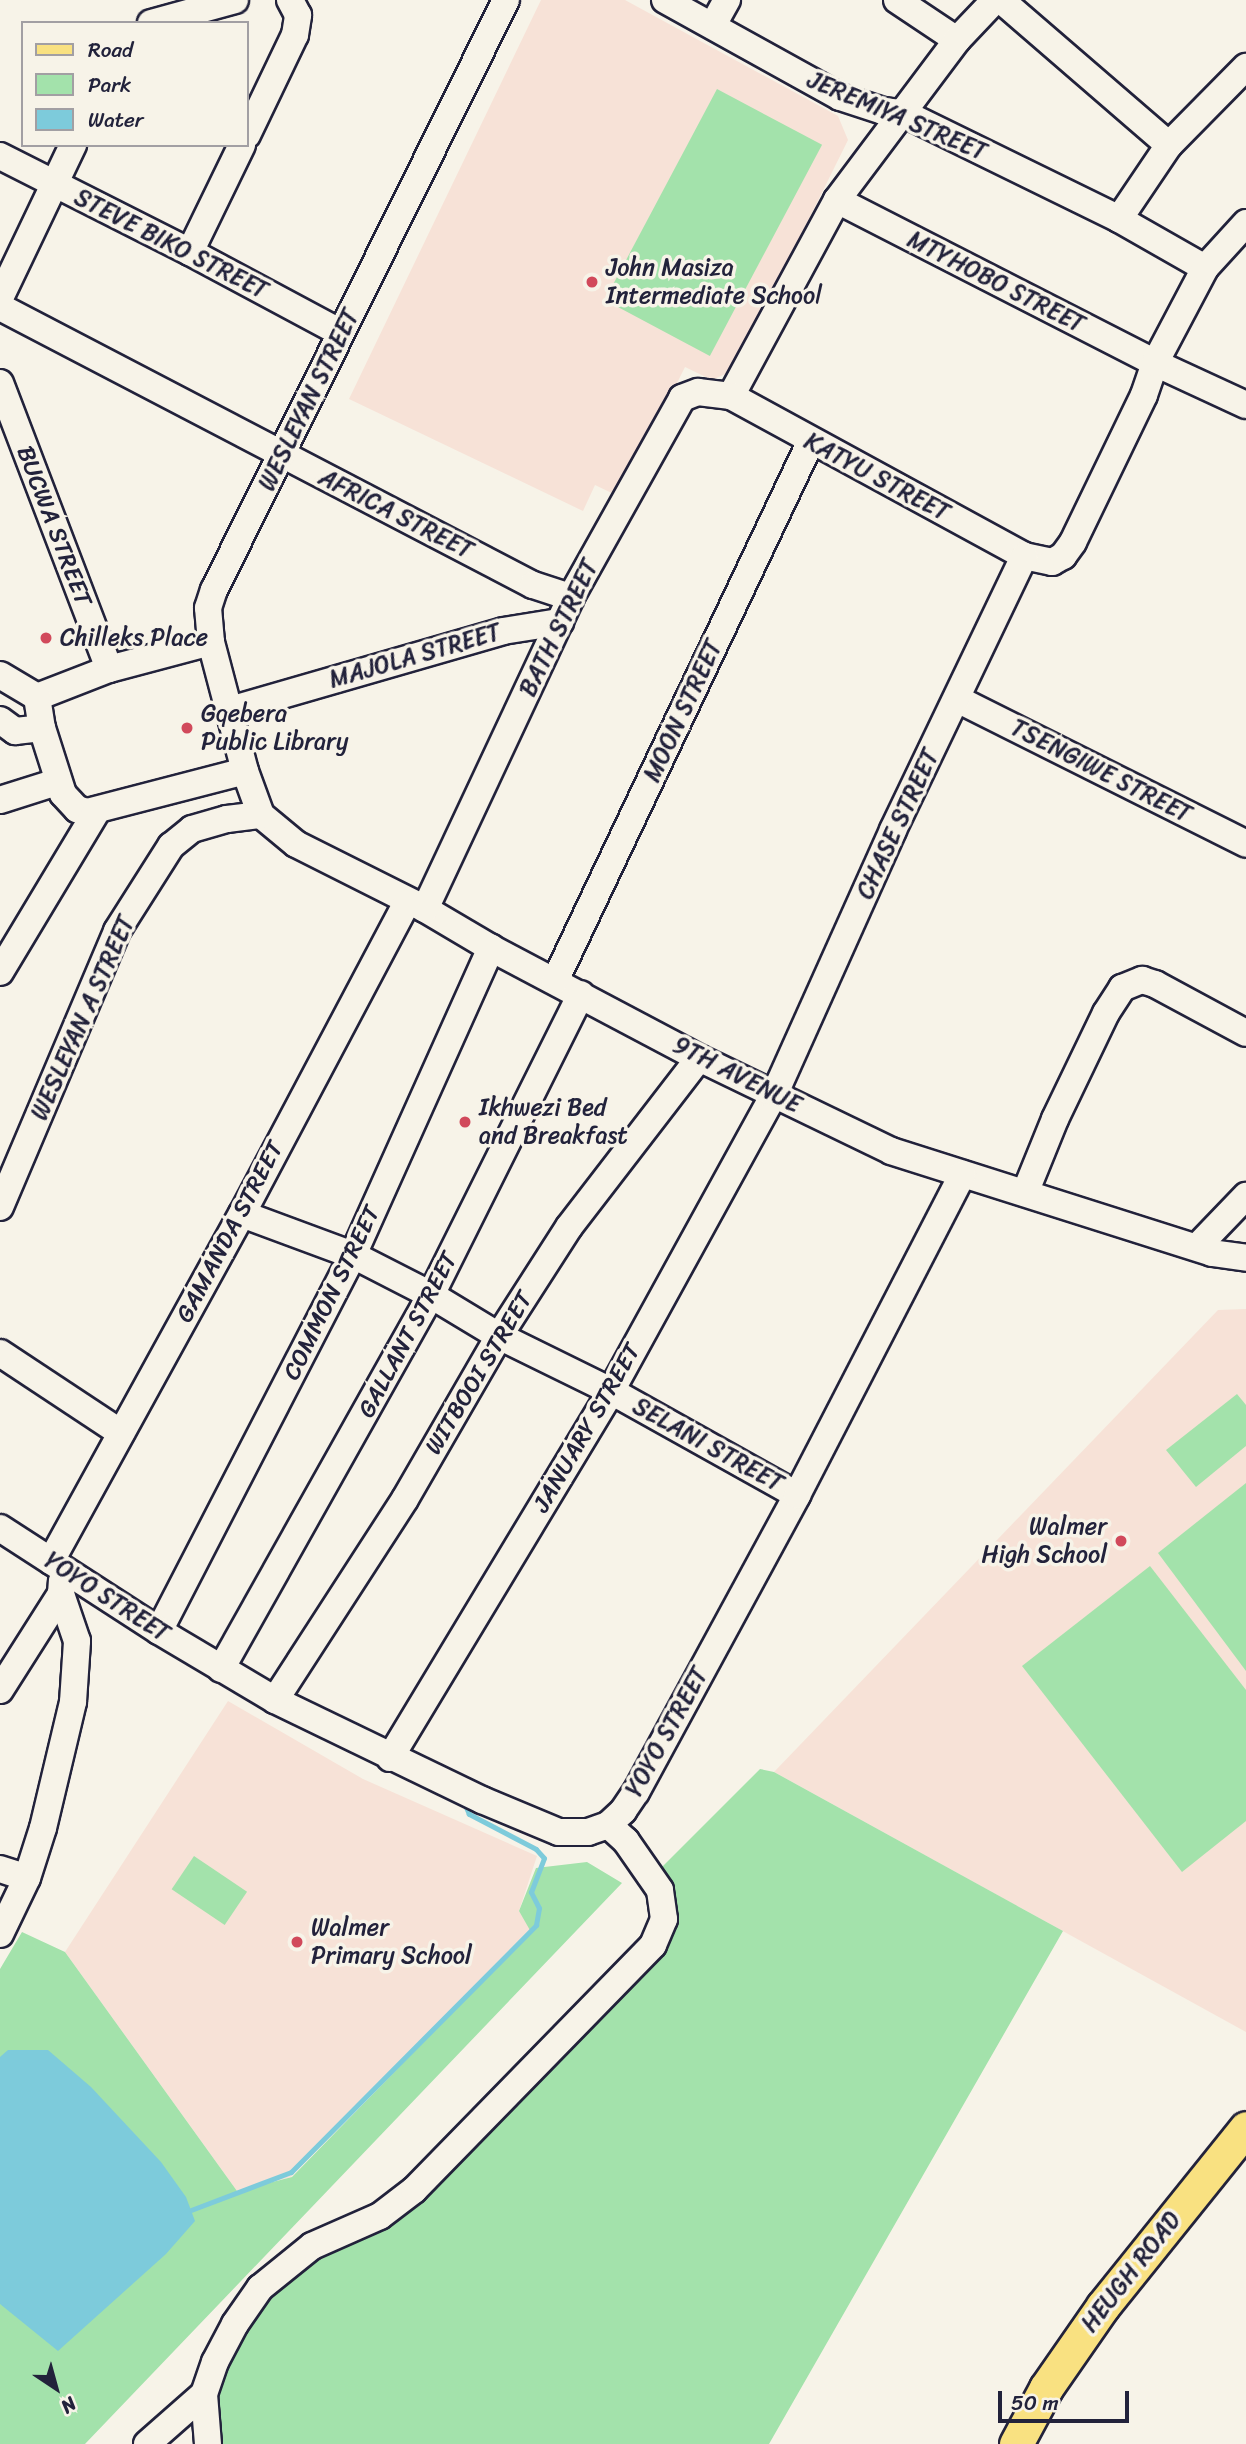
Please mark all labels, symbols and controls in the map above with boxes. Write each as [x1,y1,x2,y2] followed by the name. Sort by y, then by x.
[21,21,248,147] legend
[88,31,133,69] text: Road
[803,65,991,167] street label: JEREMIYA STREET
[88,66,131,104] text: Park
[88,101,143,139] text: Water
[67,182,275,306] street label: STEVE BIKO STREET
[901,224,1091,340] street label: MTYHOBO STREET
[606,254,822,310] place label: John Masiza Intermediate School
[584,274,600,290] marker: John Masiza Intermediate School
[252,303,366,497] street label: WESLEYAN STREET
[799,427,955,527] street label: KATYU STREET
[10,442,98,610] street label: BUCWA STREET
[314,463,478,565] street label: AFRICA STREET
[513,555,605,701] street label: BATH STREET
[326,618,504,694] street label: MAJOLA STREET
[60,624,208,652] place label: Chilleks Place
[38,630,54,646] marker: Chilleks Place
[637,634,729,788] street label: MOON STREET
[201,700,348,756] place label: Gqebera Public Library
[1005,712,1197,830] street label: TSENGIWE STREET
[179,720,195,736] marker: Gqebera Public Library
[851,744,945,904] street label: CHASE STREET
[24,910,142,1126] street label: WESLEYAN A STREET
[668,1030,806,1120] street label: 9TH AVENUE
[479,1094,629,1150] place label: Ikhwezi Bed and Breakfast
[457,1114,473,1130] marker: Ikhwezi Bed and Breakfast
[170,1136,290,1328] street label: GAMANDA STREET
[277,1201,387,1385] street label: COMMON STREET
[352,1246,464,1424] street label: GALLANT STREET
[419,1286,539,1460] street label: WITBOOI STREET
[527,1338,647,1518] street label: JANUARY STREET
[628,1392,788,1498] street label: SELANI STREET
[982,1513,1107,1569] place label: Walmer High School
[1113,1533,1129,1549] marker: Walmer High School
[38,1545,176,1649] street label: YOYO STREET
[619,1661,715,1803] street label: YOYO STREET
[311,1914,472,1970] place label: Walmer Primary School
[289,1934,305,1950] marker: Walmer Primary School
[1075,2206,1187,2338] street label: HEUGH ROAD
[21,2353,91,2423] north arrow
[1001,2378,1132,2422] scale bar
[1011,2384,1059,2422] text: 50 m
[54,2388,84,2423] text: N

